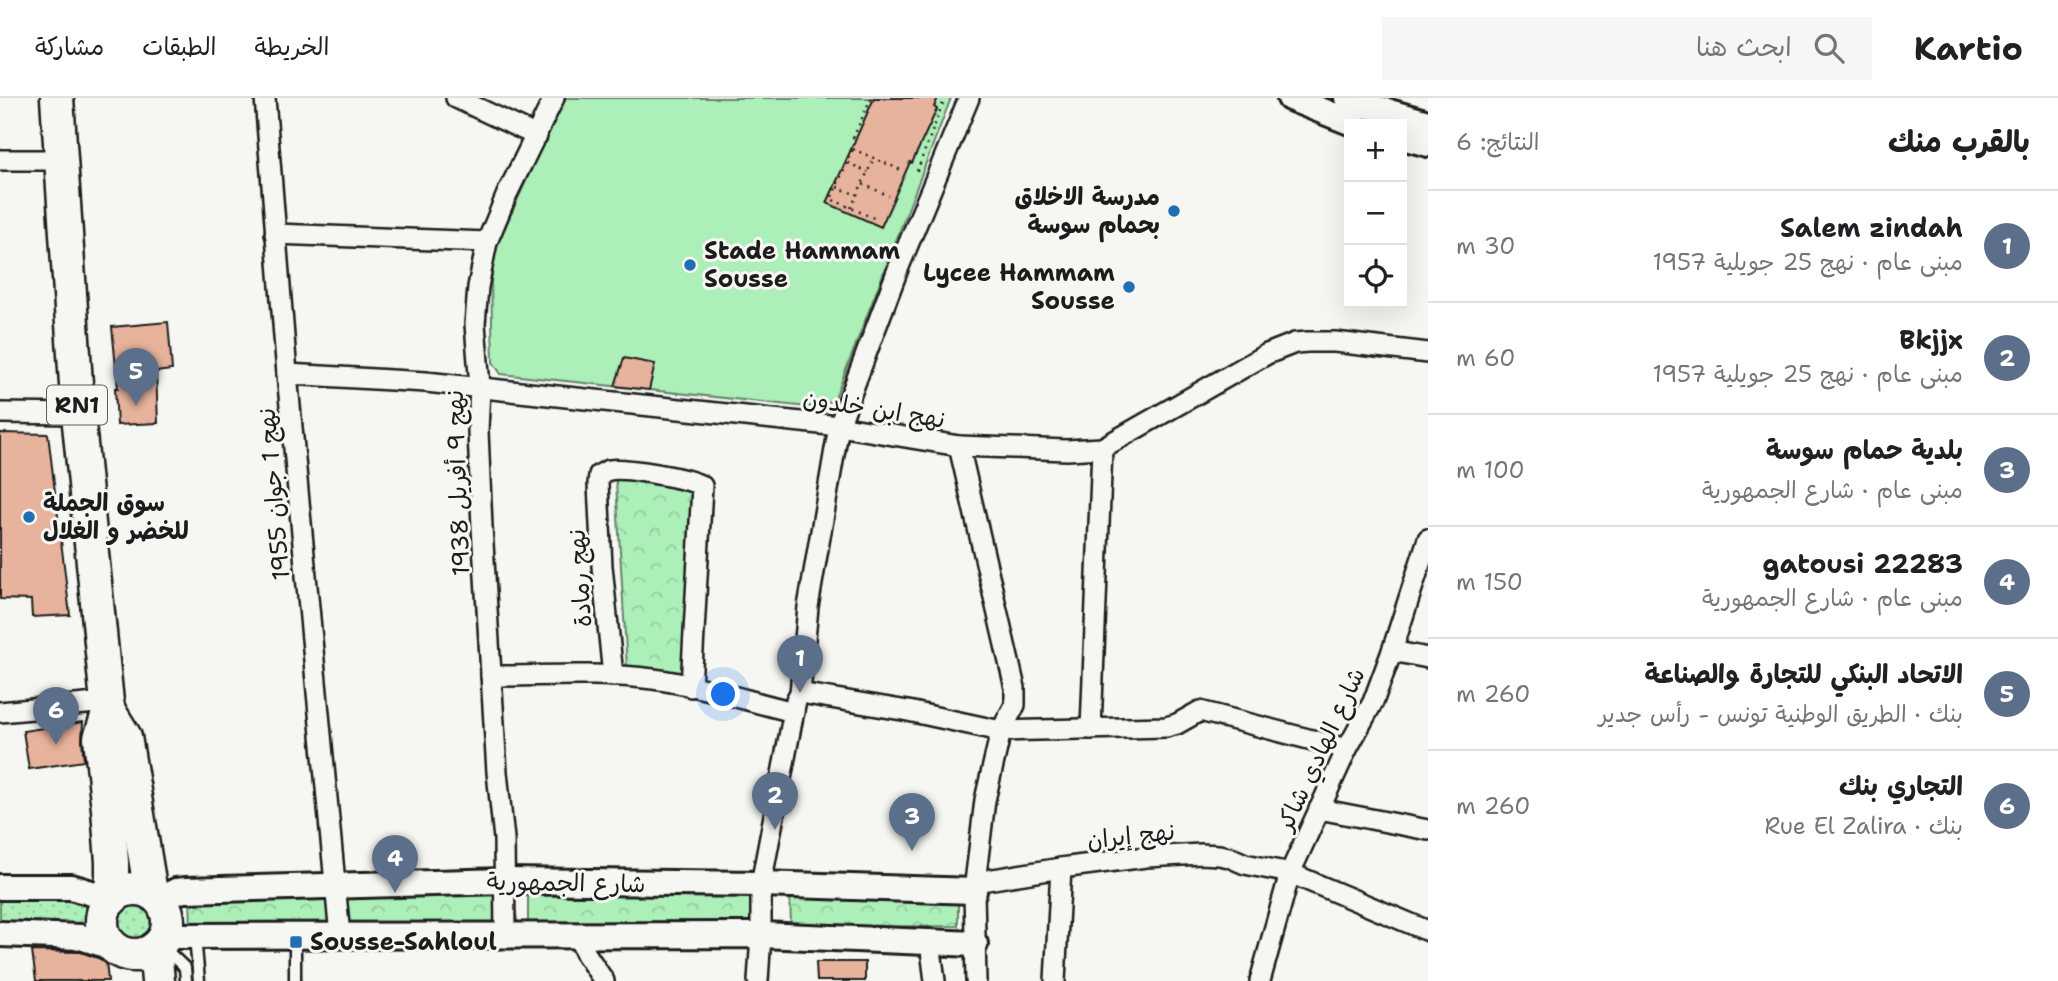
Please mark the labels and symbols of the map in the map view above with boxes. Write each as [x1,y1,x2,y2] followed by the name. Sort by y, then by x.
[1015,181,1160,243] place label: مدرسة الاخلاق بحمام سوسة
[1166,203,1182,219] marker: مدرسة الاخلاق بحمام سوسة
[704,235,900,295] place label: Stade Hammam Sousse
[682,257,698,273] marker: Stade Hammam Sousse
[923,257,1115,317] place label: Lycee Hammam Sousse
[1121,279,1137,295] marker: Lycee Hammam Sousse
[113,348,159,406] pin: 5
[801,382,947,436] street label: نهج ابن خلدون
[47,386,107,424] road number: RN1
[439,389,477,577] street label: نهج 9 أفريل 1938
[251,406,297,582] street label: نهج 1 جوان 1955
[43,487,189,547] place label: سوق الجملة للخضر و الغلال
[21,509,37,525] marker: سوق الجملة للخضر و الغلال
[561,528,599,628] street label: نهج رمادة
[777,635,823,693] pin: 1
[1268,663,1374,838] street label: شارع الهادي شاكر
[706,677,740,711] your location
[33,687,79,745] pin: 6
[752,772,798,830] pin: 2
[889,793,935,851] pin: 3
[1085,815,1177,857] street label: نهج إيران
[372,835,418,893] pin: 4
[486,866,646,901] street label: شارع الجمهورية
[310,926,497,958] place label: Sousse-Sahloul
[288,934,304,950] marker: Sousse-Sahloul

